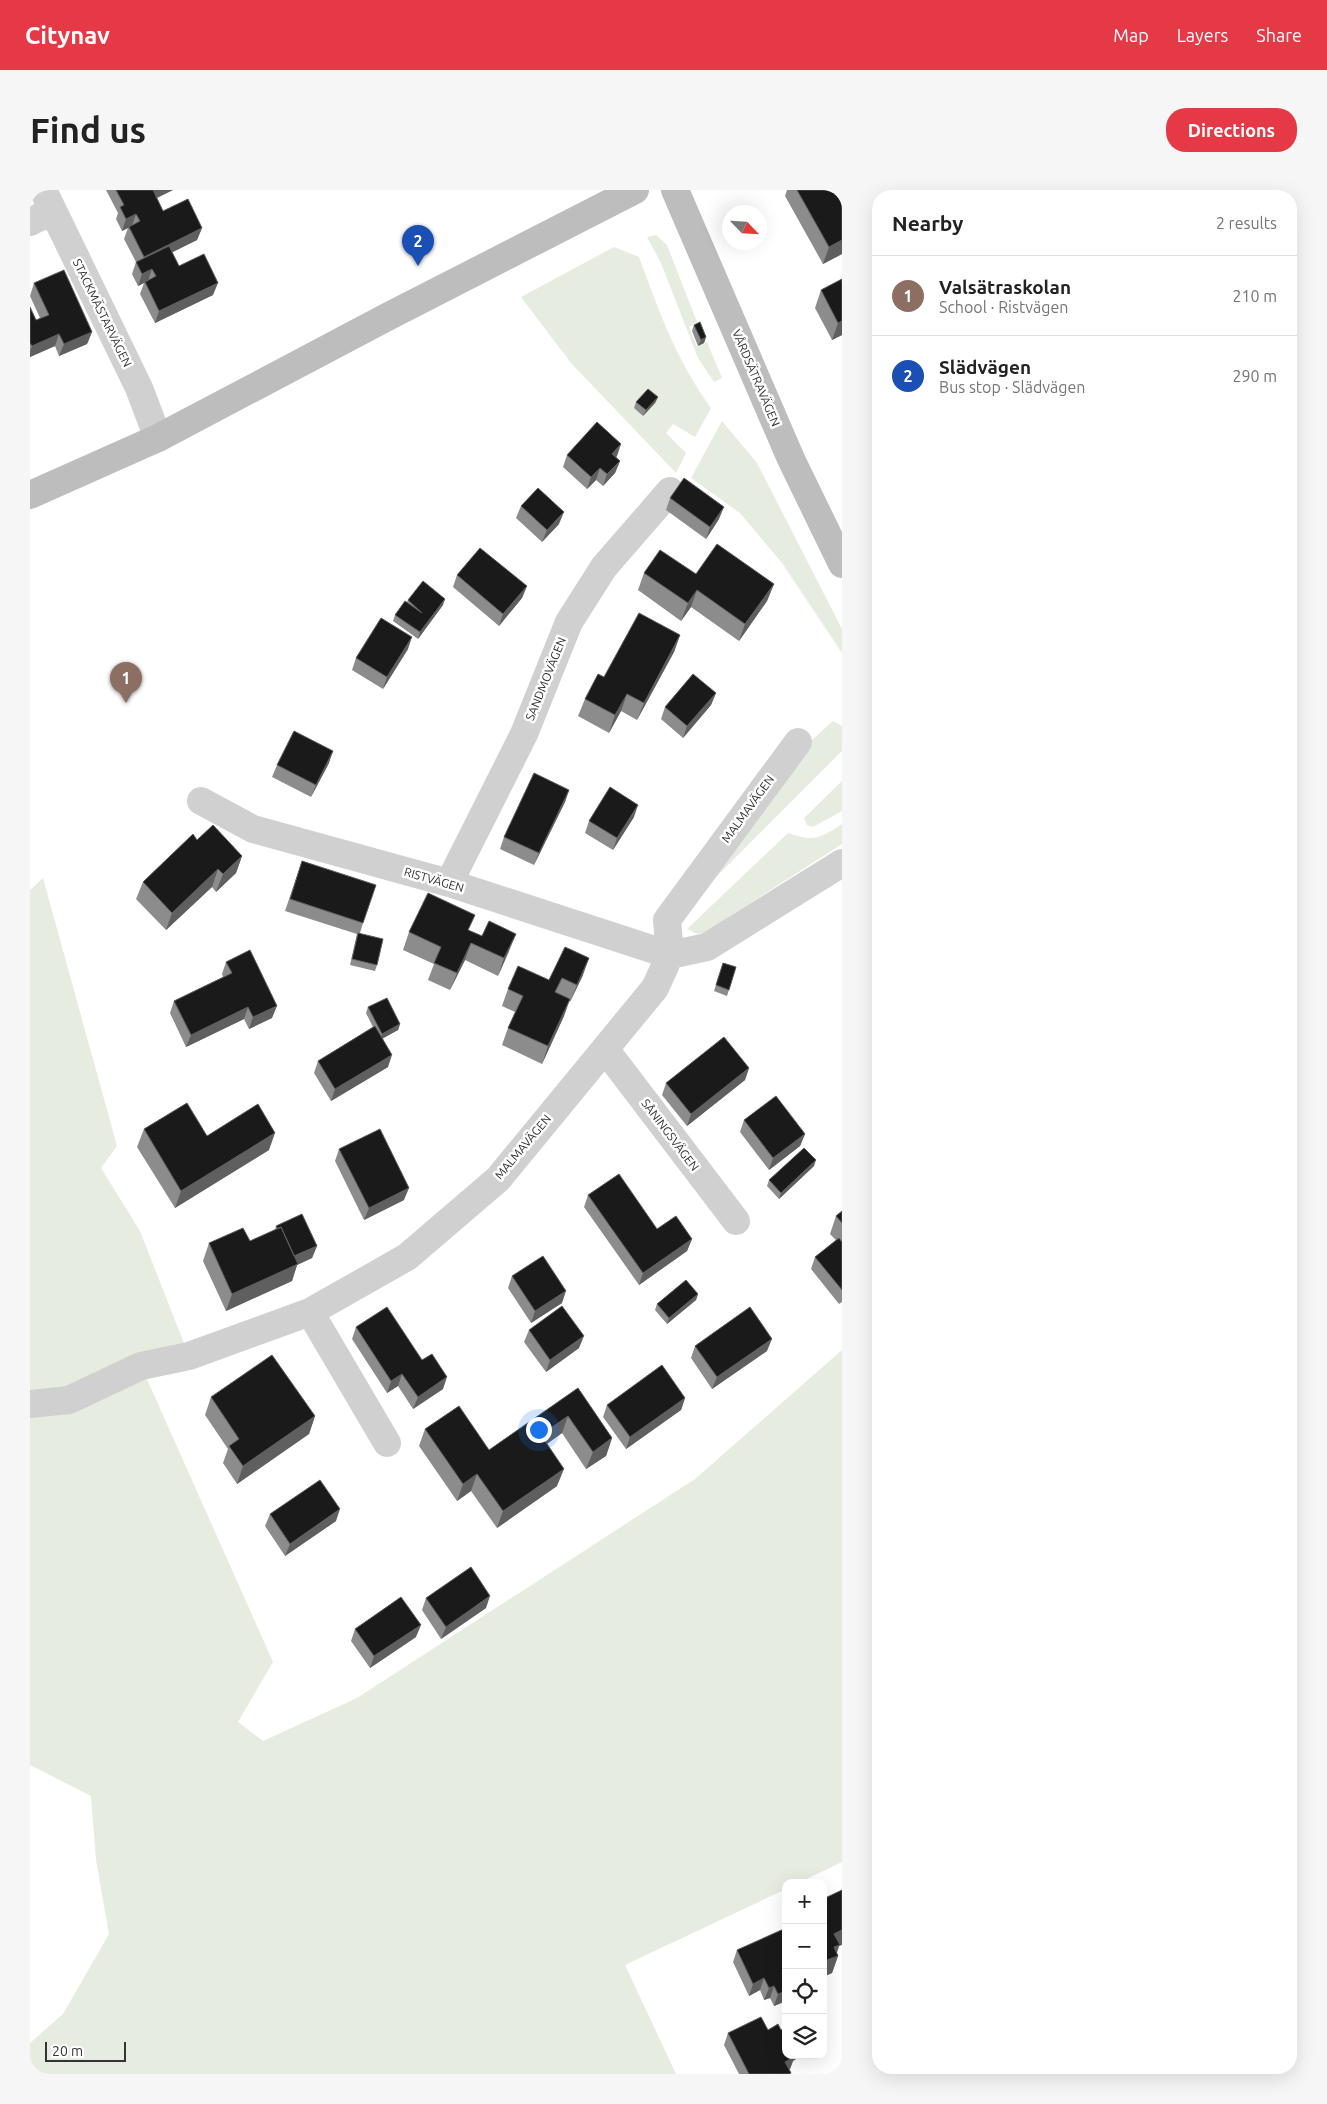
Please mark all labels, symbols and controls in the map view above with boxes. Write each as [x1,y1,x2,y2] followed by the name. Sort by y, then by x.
[25,22,110,49] text: Citynav
[1113,25,1149,45] text: Map
[1177,25,1228,45] text: Layers
[1256,25,1302,45] text: Share
[1166,108,1297,152] button: Directions
[30,110,146,150] text: Find us
[722,205,767,250] north arrow
[892,211,963,235] text: Nearby
[1216,214,1277,232] text: 2 results
[402,225,434,266] pin: 2
[71,257,134,369] street label: STACKMÄSTARVÄGEN
[939,276,1071,298] text: Valsätraskolan
[903,287,913,305] text: 1
[1232,287,1277,305] text: 210 m
[939,298,1068,316] text: School · Ristvägen
[730,327,783,428] street label: VÅRDSÄTRAVÄGEN
[939,356,1031,378] text: Slädvägen
[903,367,913,385] text: 2
[1232,367,1277,385] text: 290 m
[939,378,1085,396] text: Bus stop · Slädvägen
[523,635,568,722] street label: SANDMOVÄGEN
[110,662,142,703] pin: 1
[719,773,776,845] street label: MALMAVÄGEN
[403,865,466,894] street label: RISTVÄGEN
[639,1096,702,1173] street label: SÅNINGSVÄGEN
[492,1112,553,1181] street label: MALMAVÄGEN
[526,1417,552,1443] your location
[782,1879,827,2059] map controls
[782,1879,827,1924] button: +
[782,1924,827,1969] button: −
[782,1969,827,2014] button: locate
[782,2014,827,2059] button: layers
[45,2039,126,2062] scale bar
[52,2043,83,2059] text: 20 m

